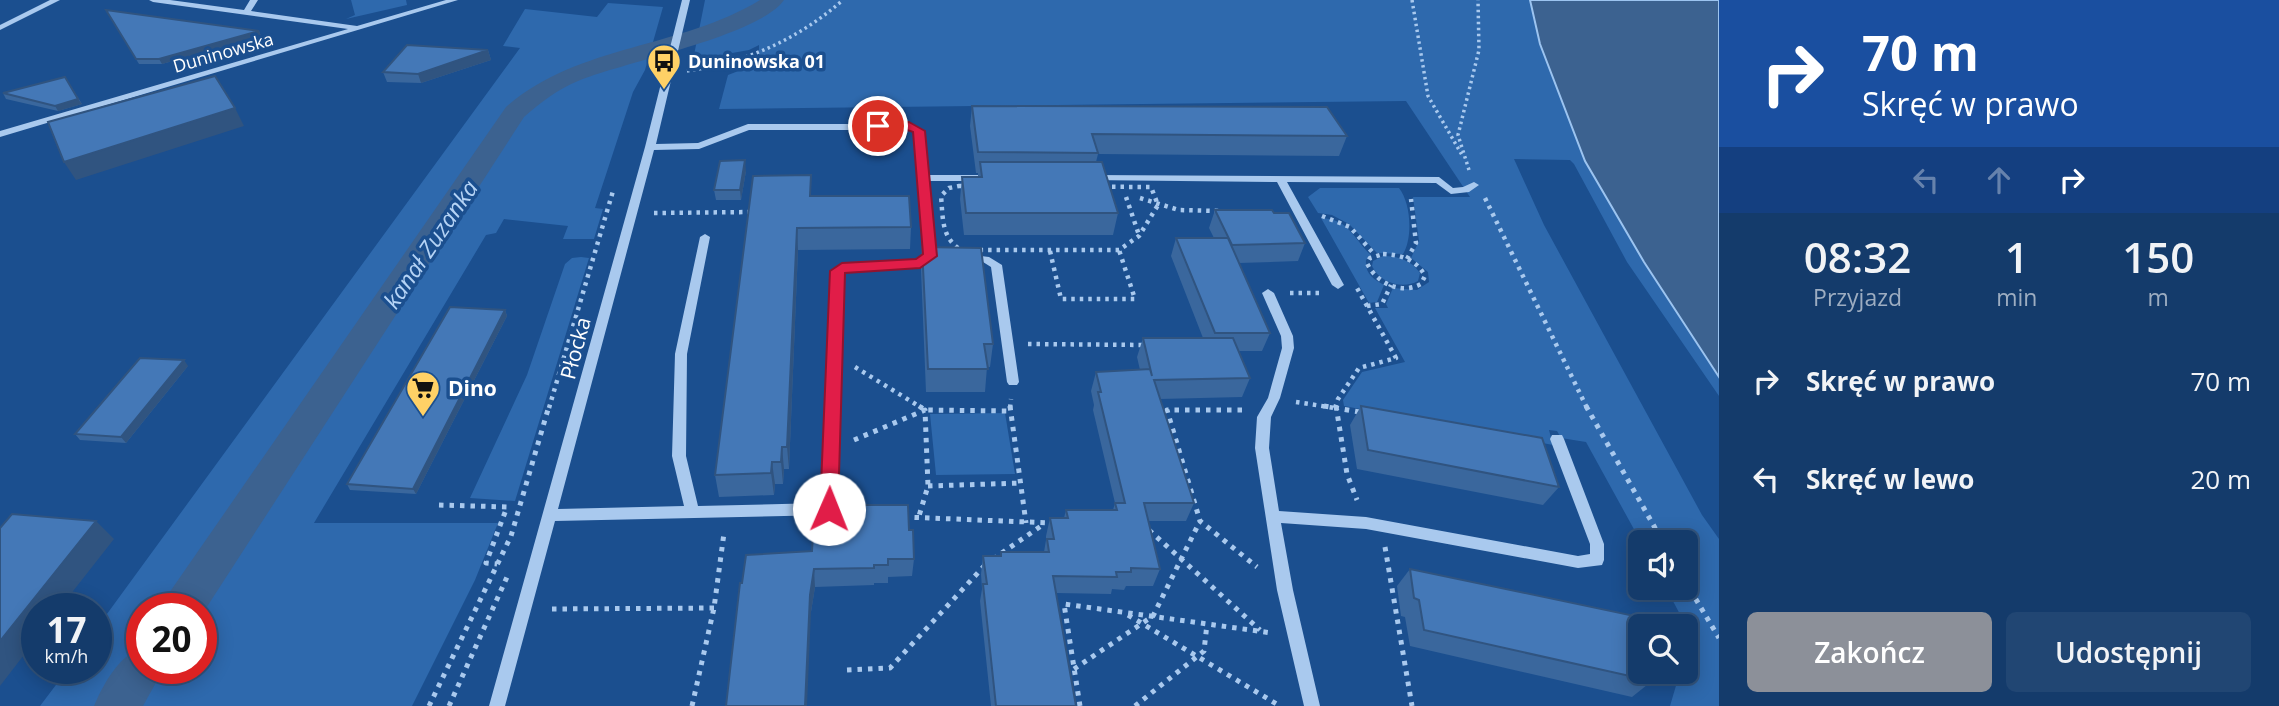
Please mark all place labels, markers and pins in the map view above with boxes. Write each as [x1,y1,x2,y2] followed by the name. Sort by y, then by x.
[645,42,683,91] bus stop icon: Duninowska 01
[688,49,825,73] place label: Duninowska 01
[848,96,908,156] pin
[404,369,442,418] supermarket icon: Dino
[448,374,497,402] place label: Dino

